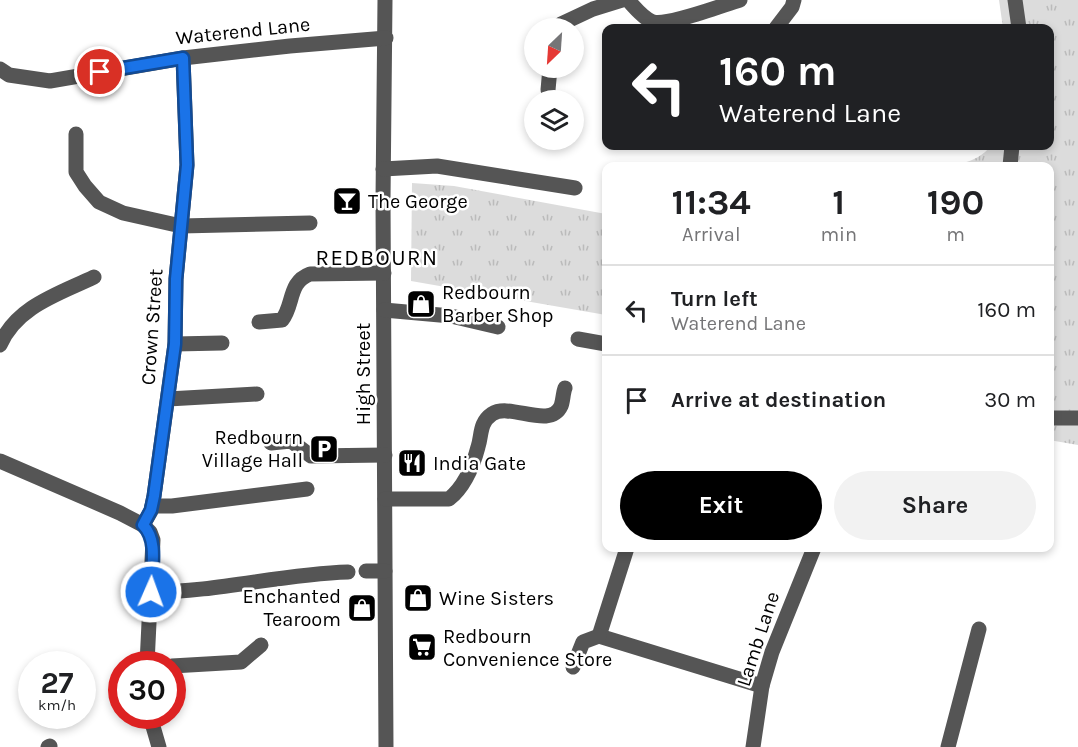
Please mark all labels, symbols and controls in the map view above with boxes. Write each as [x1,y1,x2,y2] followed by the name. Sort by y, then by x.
[175,13,311,49] street label: Waterend Lane
[524,18,584,78] north arrow
[524,18,584,150] map controls
[74,46,125,97] pin
[719,46,837,96] text: 160 m
[620,48,698,126] icon: left
[83,55,116,88] icon: arrive
[524,90,584,150] button: layers
[719,97,901,129] text: Waterend Lane
[672,181,751,223] text: 11:34
[832,181,845,223] text: 1
[927,181,984,223] text: 190
[331,185,363,217] bar icon: The George
[368,190,468,213] place label: The George
[682,223,740,246] text: Arrival
[820,223,857,246] text: min
[946,223,965,246] text: m
[315,245,439,271] district label: REDBOURN
[136,268,168,386] street label: Crown Street
[442,281,554,327] place label: Redbourn Barber Shop
[671,286,758,312] text: Turn left
[405,288,437,320] shop icon: Redbourn Barber Shop
[620,294,653,327] icon: left
[977,297,1036,323] text: 160 m
[671,312,806,335] text: Waterend Lane
[352,322,375,425] street label: High Street
[620,384,653,417] icon: arrive
[671,387,886,413] text: Arrive at destination
[984,387,1036,413] text: 30 m
[202,426,303,472] place label: Redbourn Village Hall
[308,433,340,465] parking icon: Redbourn Village Hall
[396,447,428,479] restaurant icon: India Gate
[433,452,526,475] place label: India Gate
[620,471,822,540] button: Exit
[834,471,1036,540] button: Share
[119,560,183,624] position arrow
[402,582,434,614] shop icon: Wine Sisters
[243,585,341,631] place label: Enchanted Tearoom
[439,587,554,610] place label: Wine Sisters
[732,589,784,689] street label: Lamb Lane
[346,592,378,624] shop icon: Enchanted Tearoom
[443,625,612,671] place label: Redbourn Convenience Store
[406,631,438,663] supermarket icon: Redbourn Convenience Store
[108,651,186,729] speed limit sign: 30
[40,665,74,701] text: 27
[38,696,76,714] text: km/h

